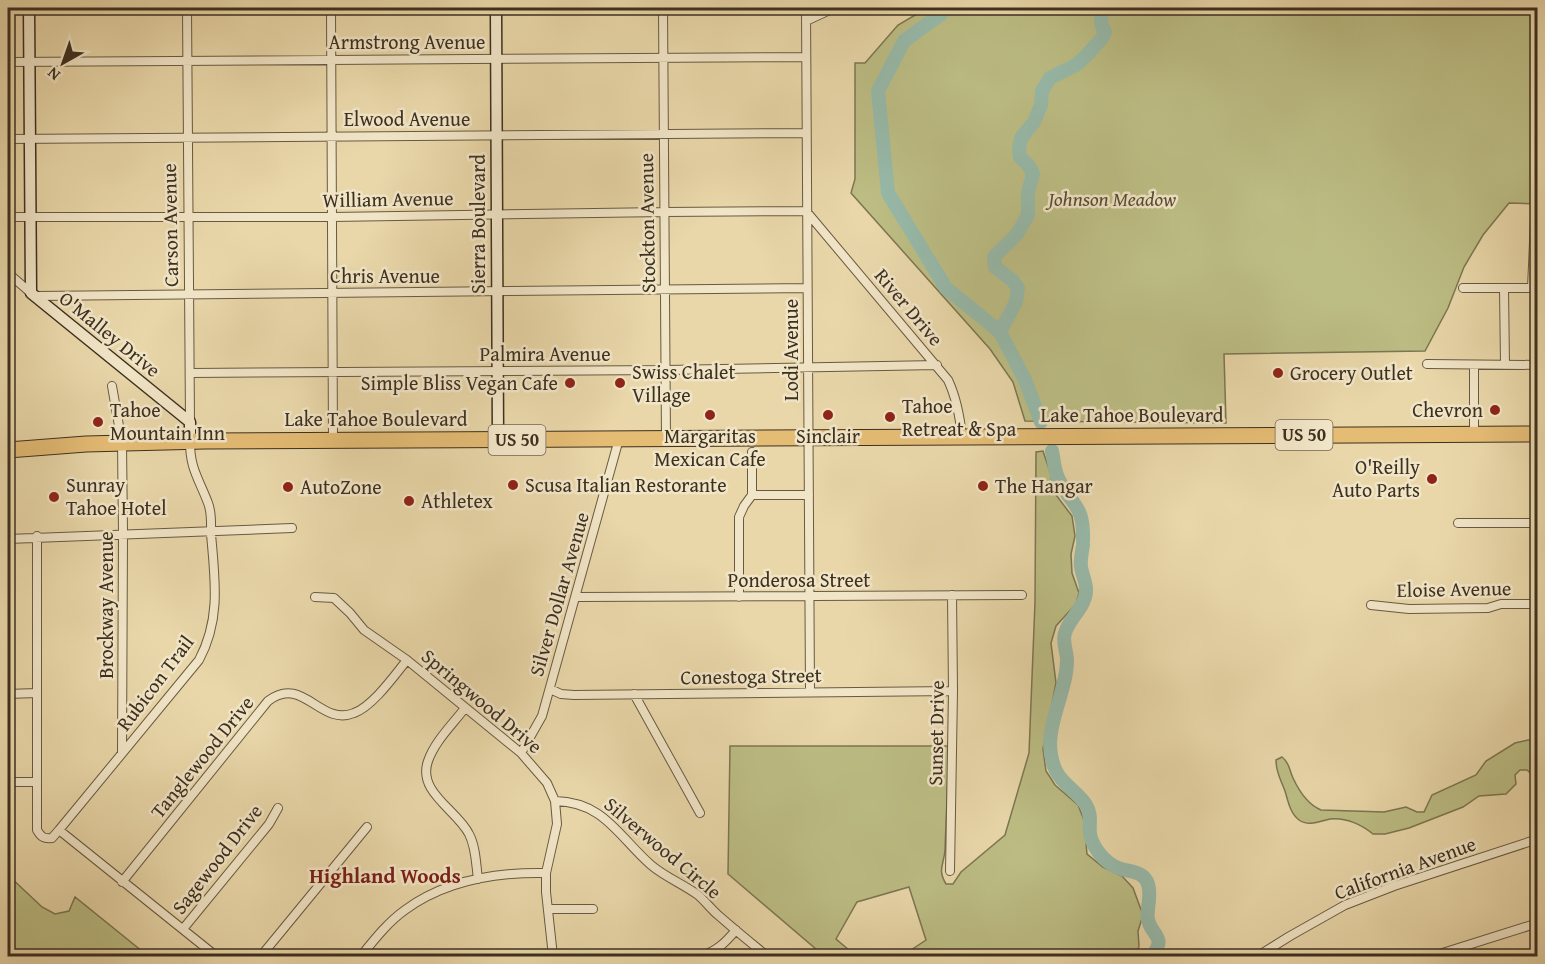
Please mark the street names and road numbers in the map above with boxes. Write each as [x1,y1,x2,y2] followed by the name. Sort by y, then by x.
[329,27,485,56] street label: Armstrong Avenue
[344,104,470,133] street label: Elwood Avenue
[631,153,662,293] street label: Stockton Avenue
[463,154,492,294] street label: Sierra Boulevard
[154,163,185,287] street label: Carson Avenue
[322,183,454,214] street label: William Avenue
[330,261,440,290] street label: Chris Avenue
[868,262,951,352] street label: River Drive
[53,284,167,384] street label: O'Malley Drive
[776,299,805,401] street label: Lodi Avenue
[479,339,611,368] street label: Palmira Avenue
[1041,400,1224,429] street label: Lake Tahoe Boulevard
[285,404,468,433] street label: Lake Tahoe Boulevard
[1276,420,1332,450] road number: US 50
[488,425,546,455] road number: US 50
[521,508,596,679] street label: Silver Dollar Avenue
[91,531,120,679] street label: Brockway Avenue
[728,565,870,594] street label: Ponderosa Street
[1396,573,1512,604] street label: Eloise Avenue
[109,629,200,737] street label: Rubicon Trail
[416,641,549,760] street label: Springwood Drive
[680,660,822,691] street label: Conestoga Street
[920,680,951,786] street label: Sunset Drive
[143,689,260,824] street label: Tanglewood Drive
[598,790,728,905] street label: Silverwood Circle
[164,797,269,920] street label: Sagewood Drive
[1330,828,1480,907] street label: California Avenue

